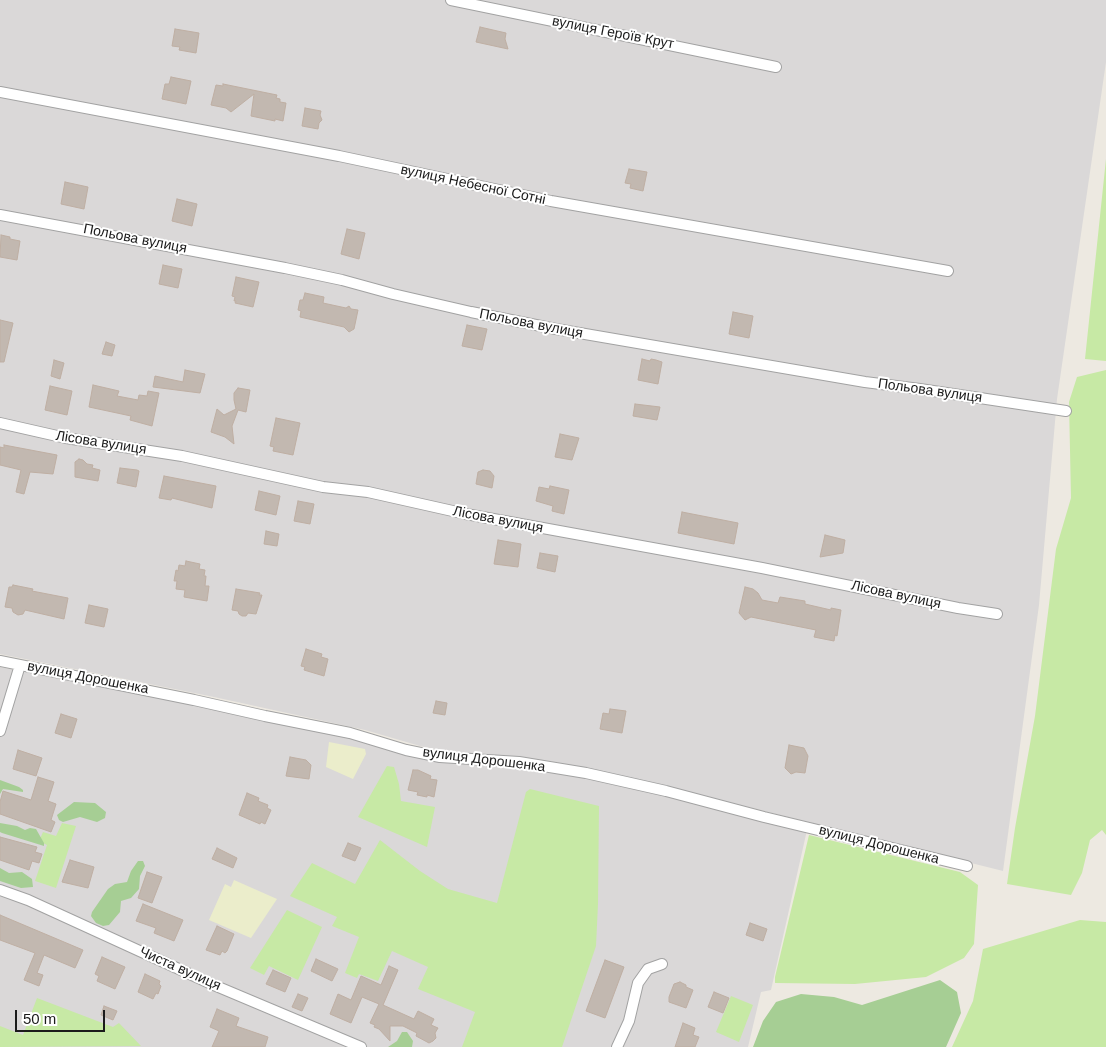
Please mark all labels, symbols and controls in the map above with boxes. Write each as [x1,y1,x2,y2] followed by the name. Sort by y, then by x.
[551,13,675,53] street label: вулиця Героїв Крут
[399,161,547,209] street label: вулиця Небесної Сотні
[82,221,188,257] street label: Польова вулиця
[478,306,584,342] street label: Польова вулиця
[877,375,983,407] street label: Польова вулиця
[54,428,148,458] street label: Лісова вулиця
[451,503,545,537] street label: Лісова вулиця
[849,577,943,613] street label: Лісова вулиця
[26,658,150,698] street label: вулиця Дорошенка
[422,744,546,776] street label: вулиця Дорошенка
[817,822,941,868] street label: вулиця Дорошенка
[137,944,223,994] street label: Чиста вулиця
[18,1000,108,1032] scale bar
[23,1010,56,1027] text: 50 m

